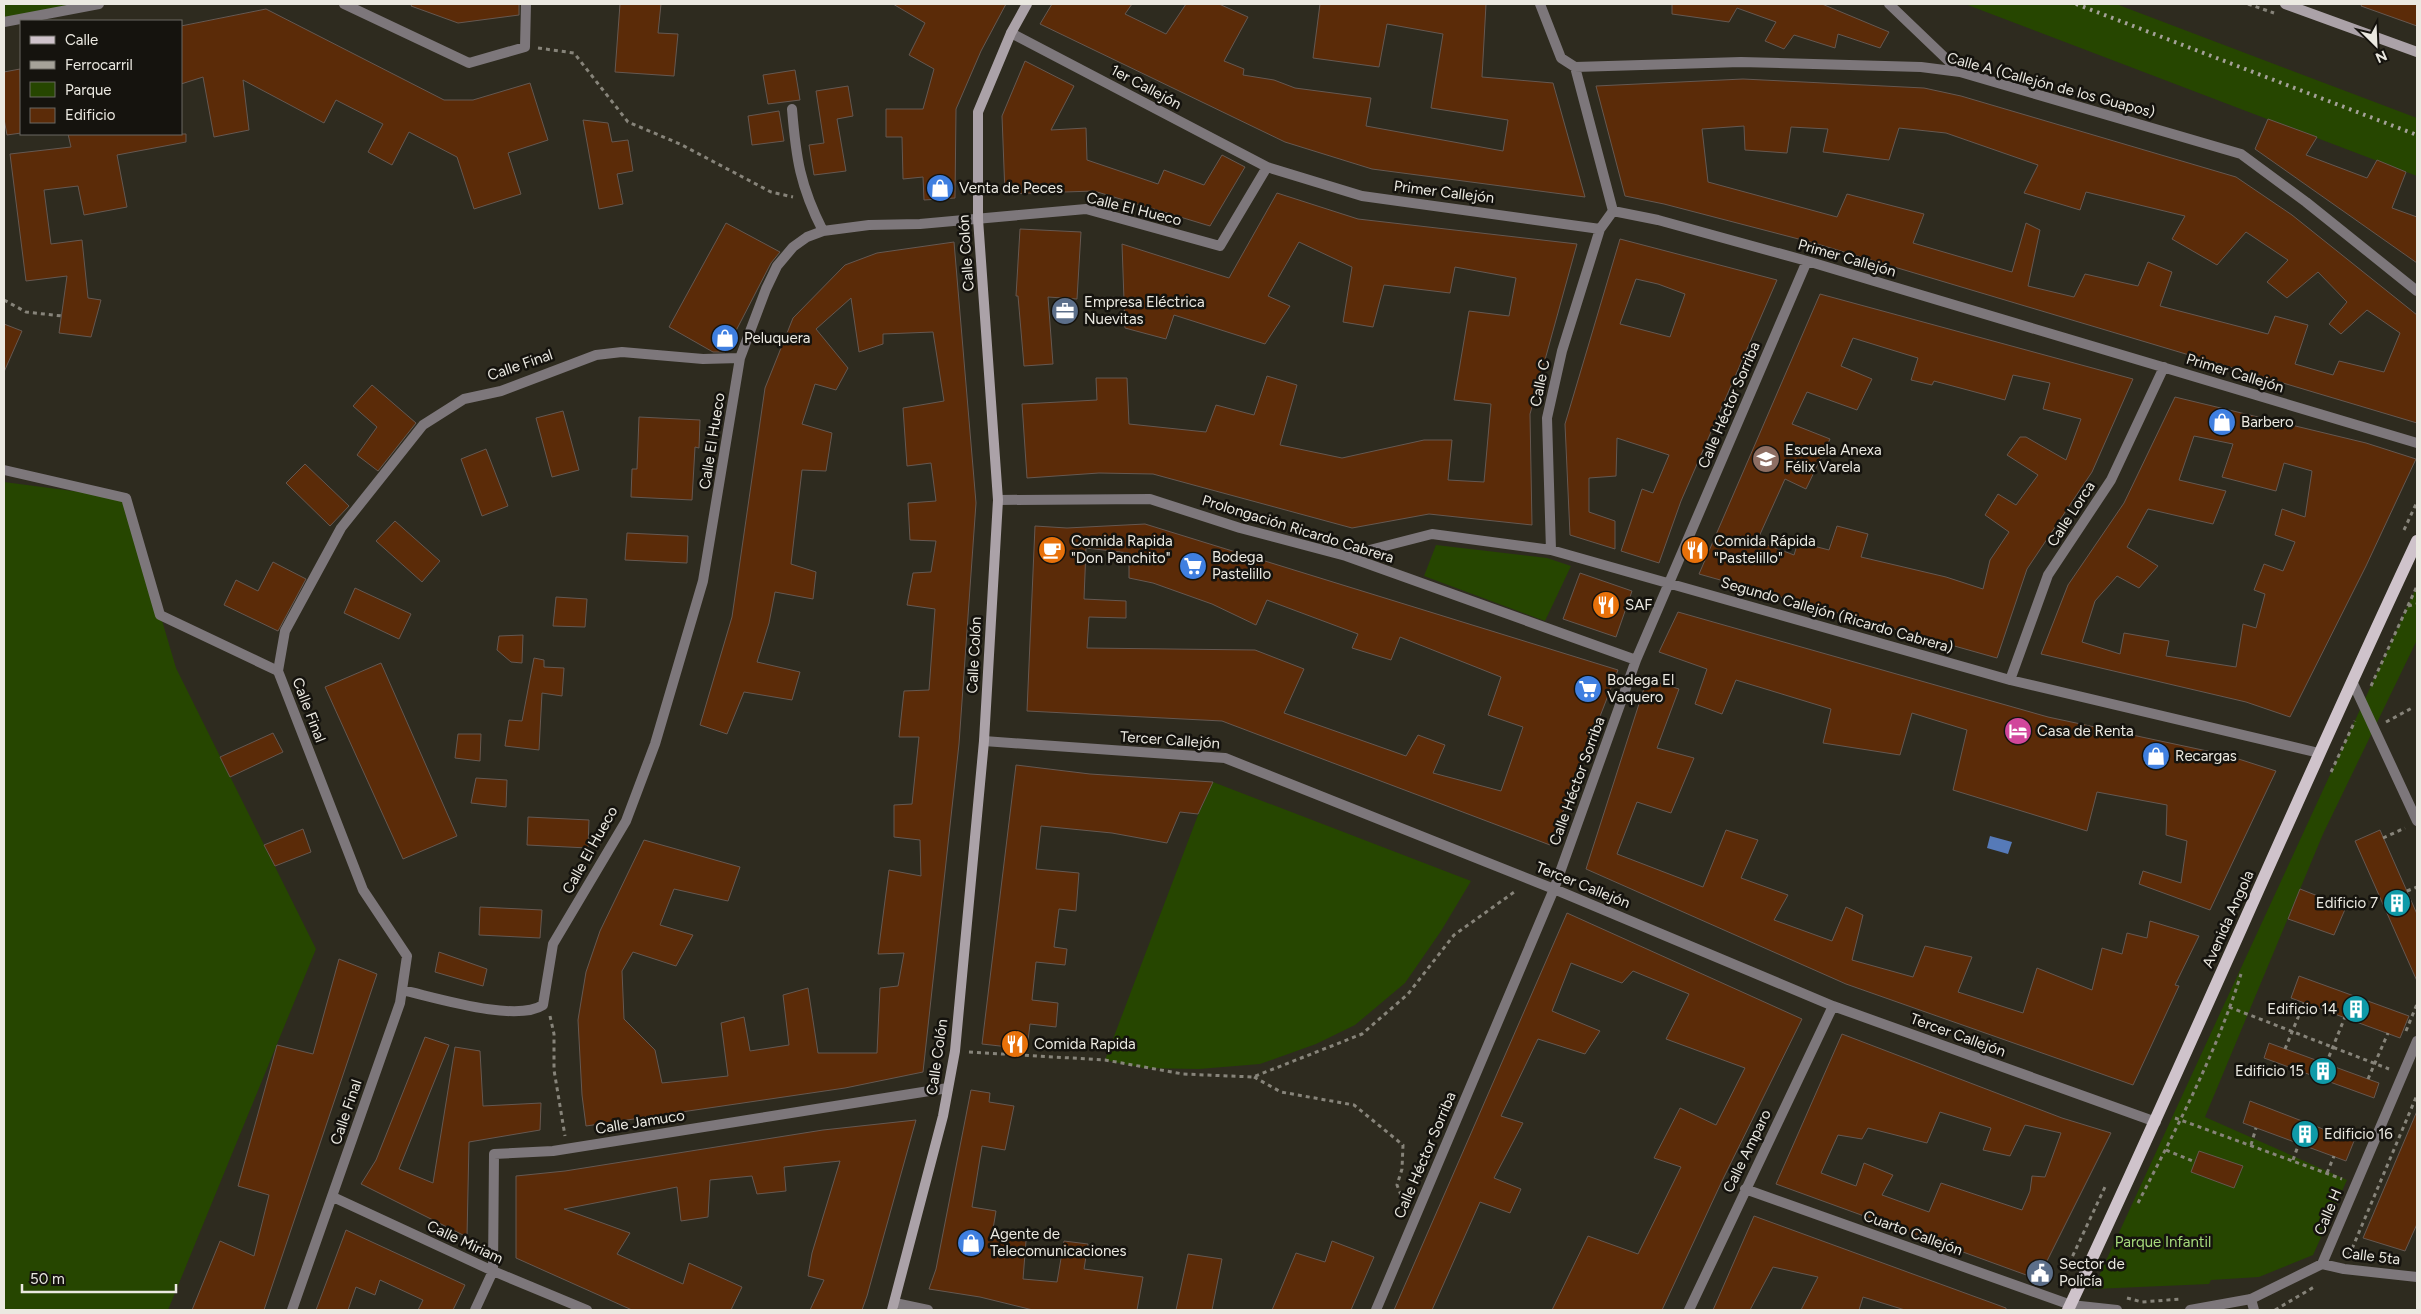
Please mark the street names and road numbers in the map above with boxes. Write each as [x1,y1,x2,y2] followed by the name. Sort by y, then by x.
[1945,49,2157,121] street label: Calle A (Callejón de los Guapos)
[1108,61,1184,113] street label: 1er Callejón
[1393,177,1495,207] street label: Primer Callejón
[1085,188,1184,230] street label: Calle El Hueco
[954,214,978,292] street label: Calle Colón
[1796,235,1898,281] street label: Primer Callejón
[1694,339,1764,471] street label: Calle Héctor Sorriba
[485,345,555,385] street label: Calle Final
[2184,350,2286,396] street label: Primer Callejón
[1526,358,1554,408] street label: Calle C
[695,391,729,491] street label: Calle El Hueco
[2043,478,2099,550] street label: Calle Lorca
[1200,491,1396,567] street label: Prolongación Ricardo Cabrera
[1719,573,1955,657] street label: Segundo Callejón (Ricardo Cabrera)
[963,616,985,694] street label: Calle Colón
[288,675,330,745] street label: Calle Final
[1545,714,1609,848] street label: Calle Héctor Sorriba
[1119,728,1221,752] street label: Tercer Callejón
[558,803,622,897] street label: Calle El Hueco
[1533,858,1633,912] street label: Tercer Callejón
[2198,867,2258,971] street label: Avenida Angola
[1908,1009,2008,1061] street label: Tercer Callejón
[923,1018,951,1096] street label: Calle Colón
[326,1077,366,1147] street label: Calle Final
[1390,1089,1460,1221] street label: Calle Héctor Sorriba
[594,1106,686,1138] street label: Calle Jamuco
[1719,1106,1775,1195] street label: Calle Amparo
[2310,1186,2346,1238] street label: Calle H
[1861,1207,1965,1259] street label: Cuarto Callejón
[424,1216,506,1268] street label: Calle Miriam
[2341,1243,2401,1269] street label: Calle 5ta

